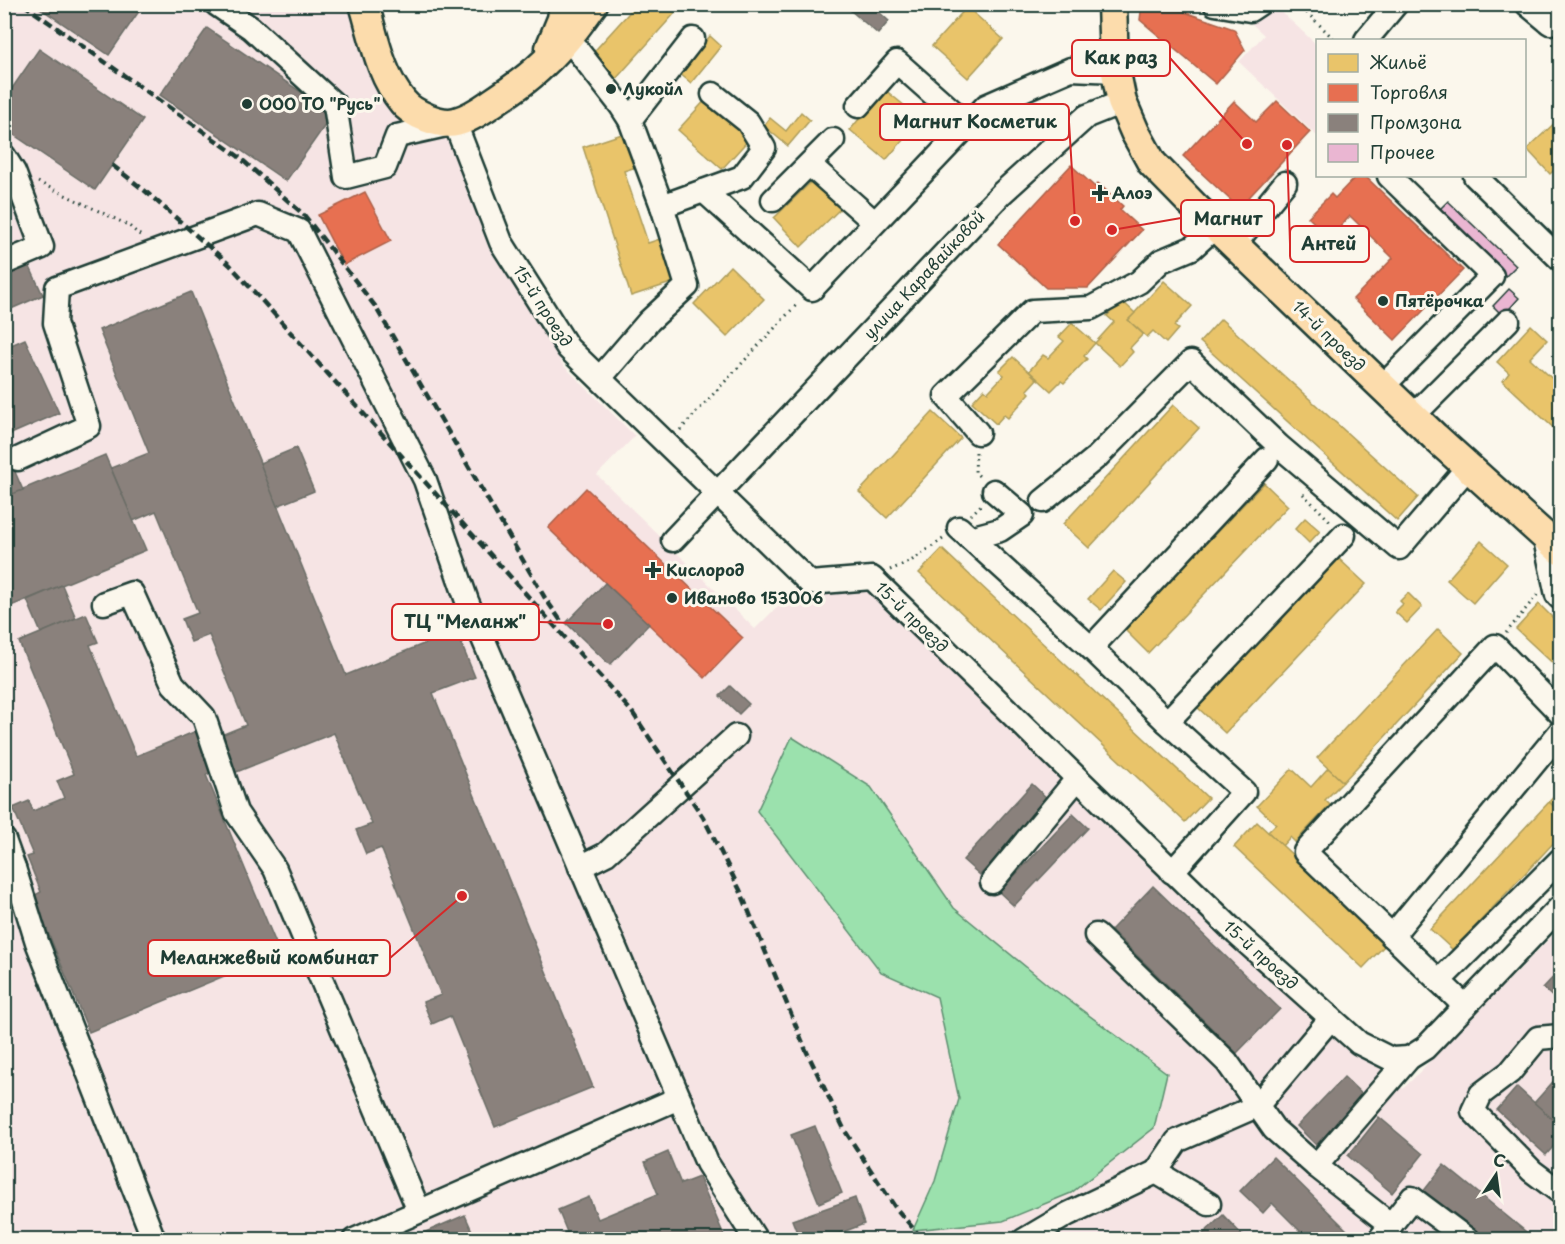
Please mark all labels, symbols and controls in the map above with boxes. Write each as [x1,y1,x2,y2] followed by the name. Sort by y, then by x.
[1316,39,1526,177] legend
[1072,40,1170,76] callout: Как раз
[1084,43,1158,70] text: Как раз
[1369,48,1427,75] text: Жильё
[623,76,683,100] place label: Лукойл
[1370,78,1448,105] text: Торговля
[604,82,618,96] marker: Лукойл
[259,91,380,115] place label: ООО ТО "Русь"
[240,97,254,111] marker: ООО ТО "Русь"
[880,104,1069,140] callout: Магнит Косметик
[893,107,1058,134] text: Магнит Косметик
[1370,108,1462,135] text: Промзона
[1370,138,1435,165] text: Прочее
[1112,180,1152,204] place label: Алоэ
[1093,186,1107,200] marker: Алоэ
[1181,200,1274,236] callout: Магнит
[1194,204,1263,231] text: Магнит
[857,205,989,344] street label: улица Каравайковой
[1290,226,1369,262] callout: Антей
[1300,229,1357,256] text: Антей
[508,260,579,351] street label: 15-й проезд
[1395,288,1484,312] place label: Пятёрочка
[1288,294,1372,376] street label: 14-й проезд
[1376,294,1390,308] marker: Пятёрочка
[666,557,745,581] place label: Кислород
[644,561,662,579] marker: Кислород
[871,575,955,657] street label: 15-й проезд
[684,585,823,609] place label: Иваново 153006
[665,591,679,605] marker: Иваново 153006
[392,604,539,640] callout: ТЦ "Меланж"
[404,607,526,634] text: ТЦ "Меланж"
[1219,914,1304,994] street label: 15-й проезд
[148,940,390,976] callout: Меланжевый комбинат
[160,943,379,970] text: Меланжевый комбинат
[1466,1145,1526,1205] north arrow
[1491,1146,1508,1172] text: С

